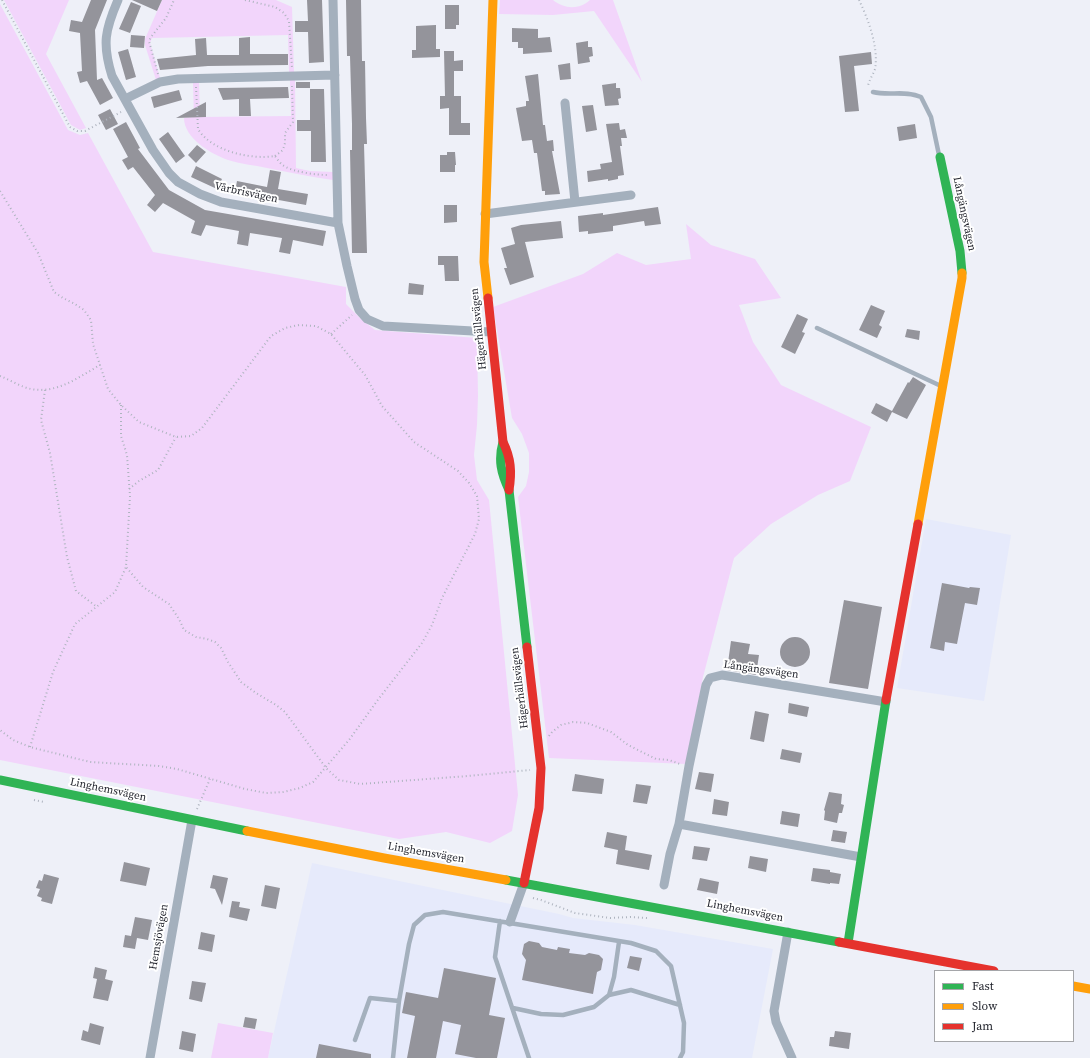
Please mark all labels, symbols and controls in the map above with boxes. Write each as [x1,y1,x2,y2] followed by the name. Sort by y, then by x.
[950,176,978,252] street label: Långängsvägen
[213,180,279,206] street label: Vårbrisvägen
[468,288,490,370] street label: Hägerhällsvägen
[508,647,532,729] street label: Hägerhällsvägen
[723,658,799,682] street label: Långängsvägen
[69,775,147,805] street label: Linghemsvägen
[387,840,465,866] street label: Linghemsvägen
[706,897,784,925] street label: Linghemsvägen
[147,903,171,971] street label: Hemsjövägen
[934,970,1074,1042] legend
[972,978,994,994] text: Fast
[972,998,997,1014] text: Slow
[972,1018,993,1034] text: Jam

